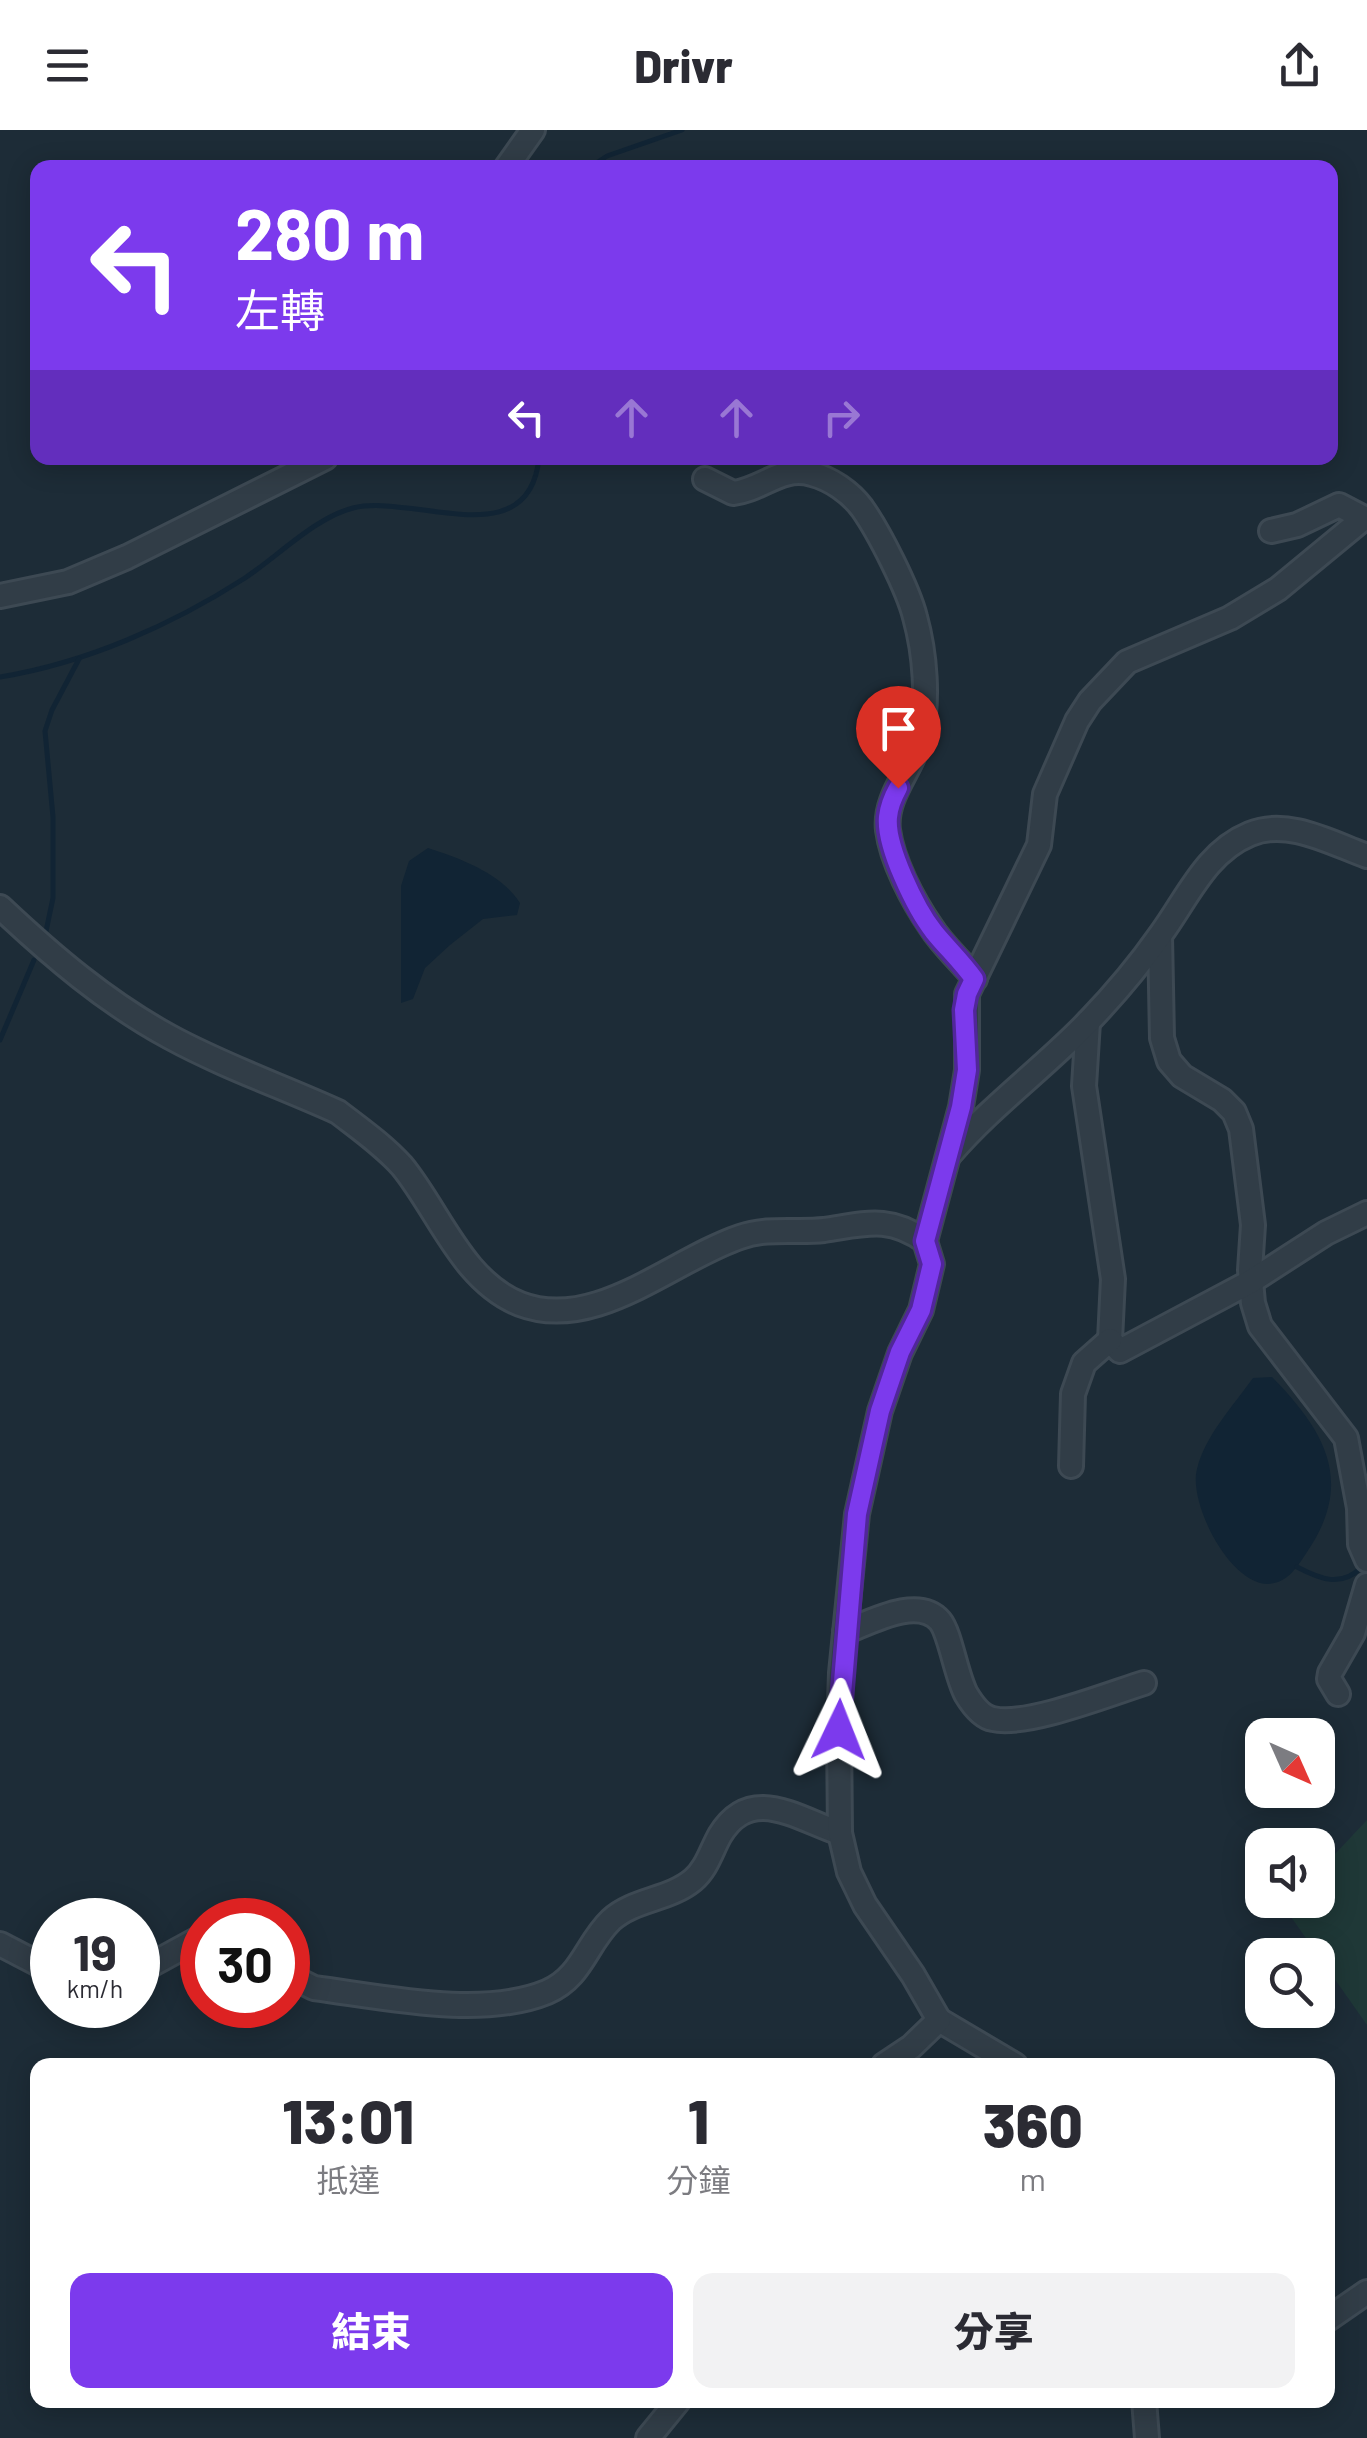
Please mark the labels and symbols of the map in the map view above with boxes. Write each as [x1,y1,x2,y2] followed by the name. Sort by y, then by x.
[856,686,941,789] pin
[787,1678,891,1782] position arrow
[1245,1718,1335,1808] north arrow
[180,1898,310,2028] speed limit sign: 30

